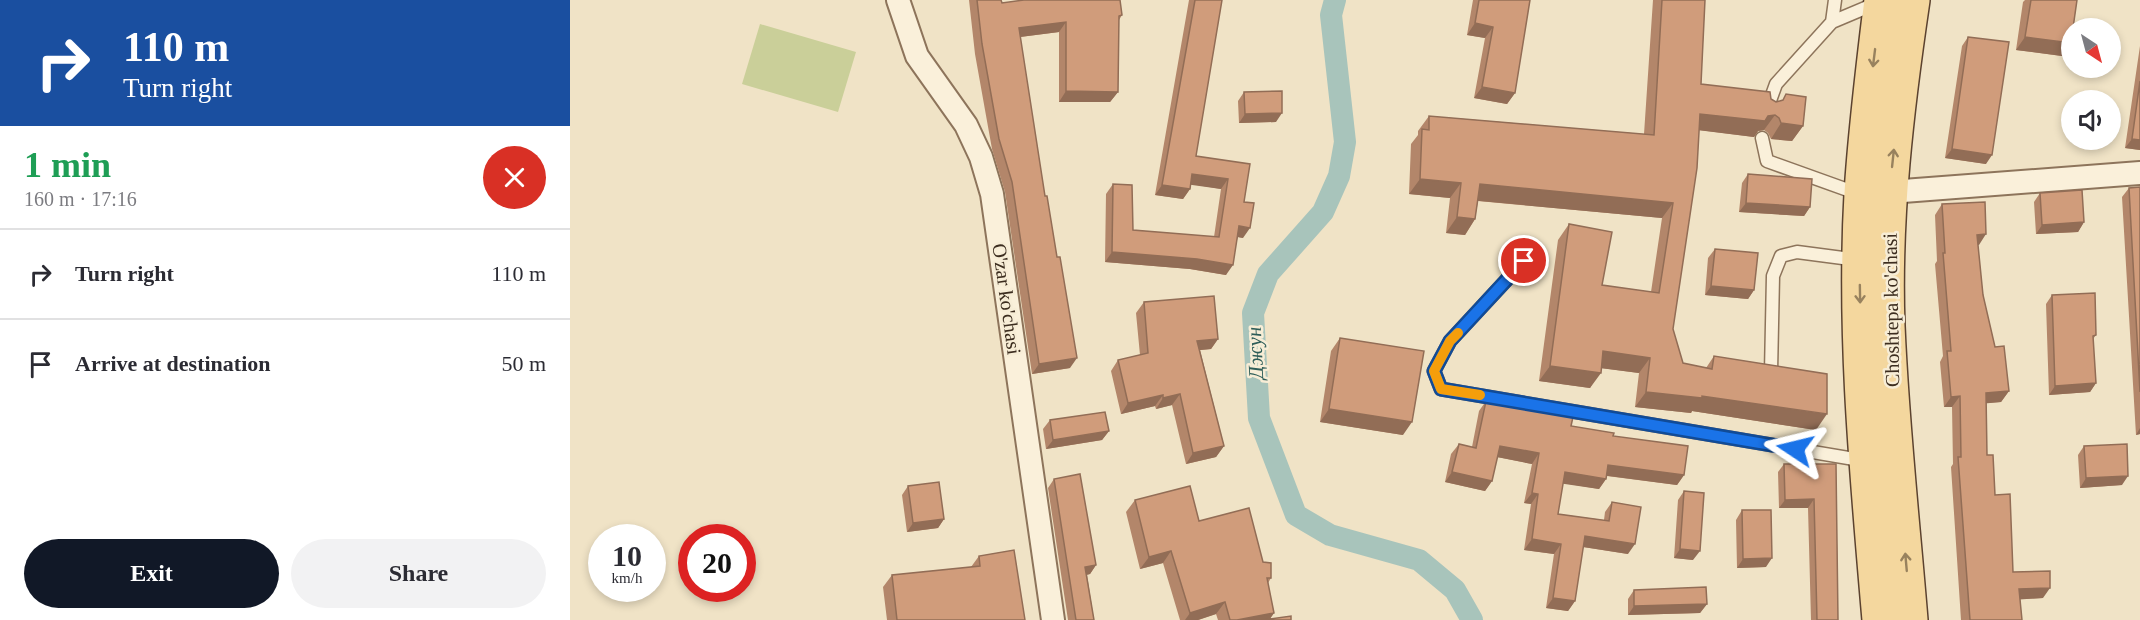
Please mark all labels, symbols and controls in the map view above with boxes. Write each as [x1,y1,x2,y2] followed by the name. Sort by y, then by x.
[2061,18,2121,78] north arrow
[2061,18,2121,150] map controls
[24,24,102,102] icon: right
[123,24,229,70] text: 110 m
[1868,48,1879,67] one-way arrow
[123,73,232,103] text: Turn right
[2061,90,2121,150] button: sound
[24,145,111,185] text: 1 min
[483,146,546,209] button: close
[1888,148,1899,168] one-way arrow
[24,188,137,210] text: 160 m · 17:16
[1879,232,1904,387] street label: Choshtepa ko'chasi
[1498,235,1549,286] pin
[988,242,1026,356] street label: O'zar ko'chasi
[1507,244,1540,277] icon: arrive
[24,258,57,291] icon: right
[75,261,174,286] text: Turn right
[491,261,546,286] text: 110 m
[1854,284,1866,304] one-way arrow
[1242,326,1268,382] water label: Джун
[24,348,57,381] icon: arrive
[75,351,271,376] text: Arrive at destination
[501,351,546,376] text: 50 m
[1763,417,1827,481] position arrow
[678,524,756,602] speed limit sign: 20
[24,539,279,608] button: Exit
[291,539,546,608] button: Share
[612,539,642,572] text: 10
[1901,552,1912,572] one-way arrow
[612,570,642,586] text: km/h

